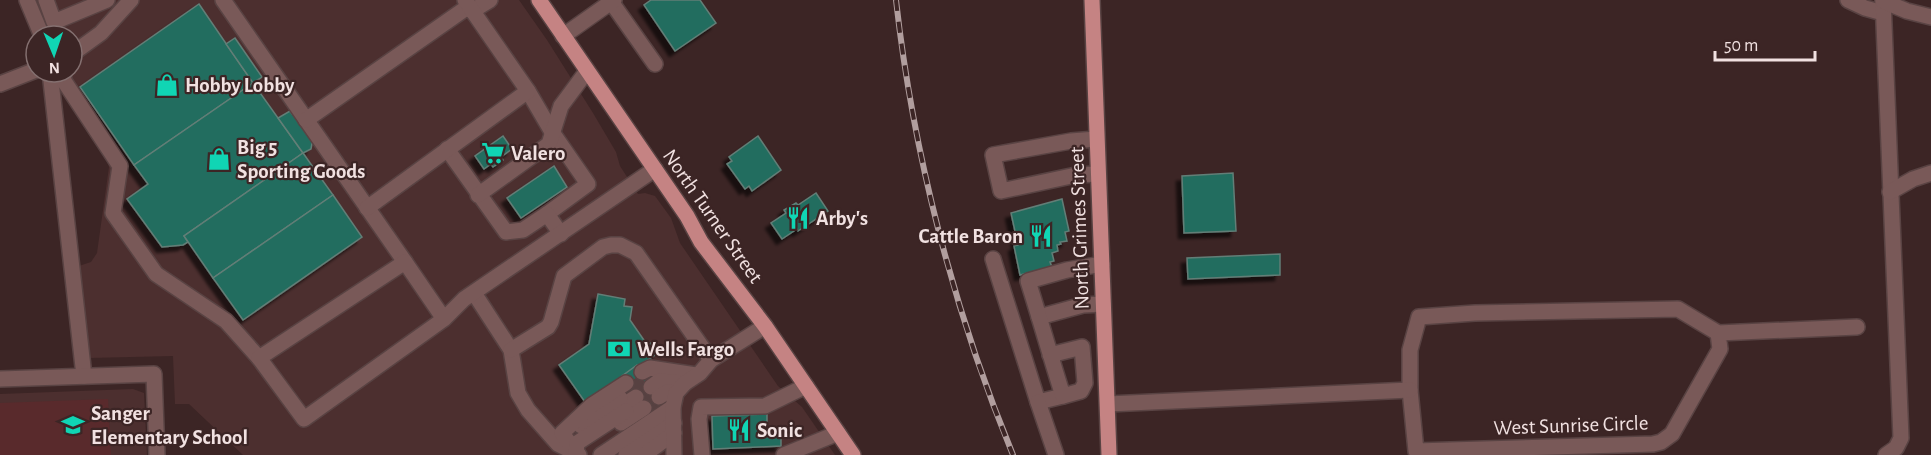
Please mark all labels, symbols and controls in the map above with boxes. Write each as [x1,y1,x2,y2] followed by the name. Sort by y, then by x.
[24,24,84,84] north arrow
[1715,24,1816,62] scale bar
[1724,37,1758,55] text: 50 m
[49,60,60,76] text: N
[154,72,180,98] shop icon: Hobby Lobby
[185,75,295,96] place label: Hobby Lobby
[237,137,365,182] place label: Big 5 Sporting Goods
[480,140,506,166] supermarket icon: Valero
[511,143,565,164] place label: Valero
[206,146,232,172] shop icon: Big 5 Sporting Goods
[659,146,767,287] street label: North Turner Street
[1066,146,1093,310] street label: North Grimes Street
[785,205,811,231] restaurant icon: Arby's
[816,208,868,229] place label: Arby's
[1028,223,1054,249] restaurant icon: Cattle Baron
[918,226,1023,247] place label: Cattle Baron
[606,336,632,362] bank icon: Wells Fargo
[637,339,734,360] place label: Wells Fargo
[91,403,248,448] place label: Sanger Elementary School
[60,412,86,438] school or university icon: Sanger Elementary School
[1493,412,1649,439] street label: West Sunrise Circle
[726,417,752,443] restaurant icon: Sonic
[757,420,802,441] place label: Sonic

